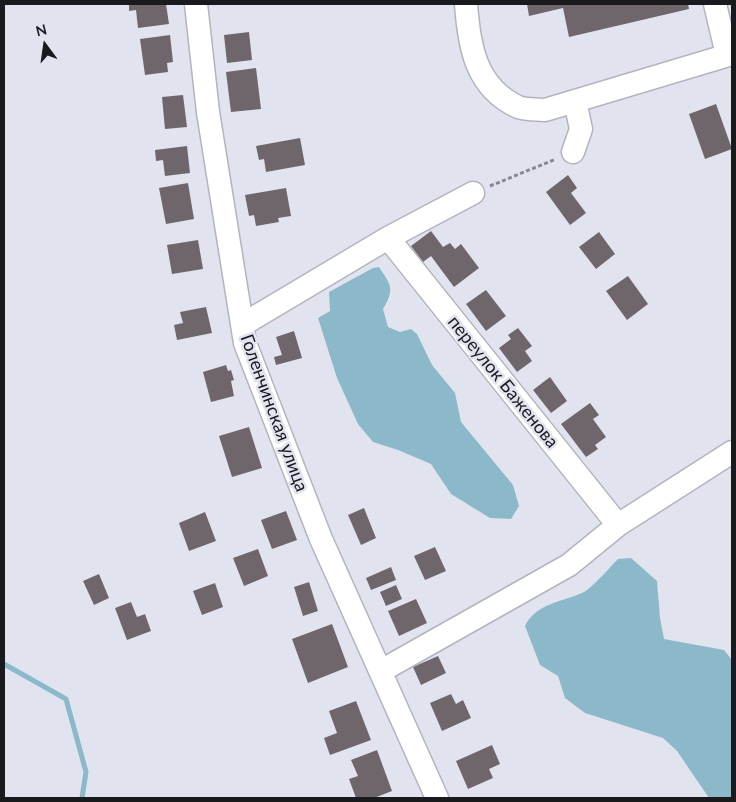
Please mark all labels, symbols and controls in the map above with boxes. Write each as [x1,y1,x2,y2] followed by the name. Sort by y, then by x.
[20,20,70,70] north arrow
[34,20,49,40] text: N
[443,312,563,452] street label: переулок Баженова
[235,331,313,495] street label: Голенчинская улица

